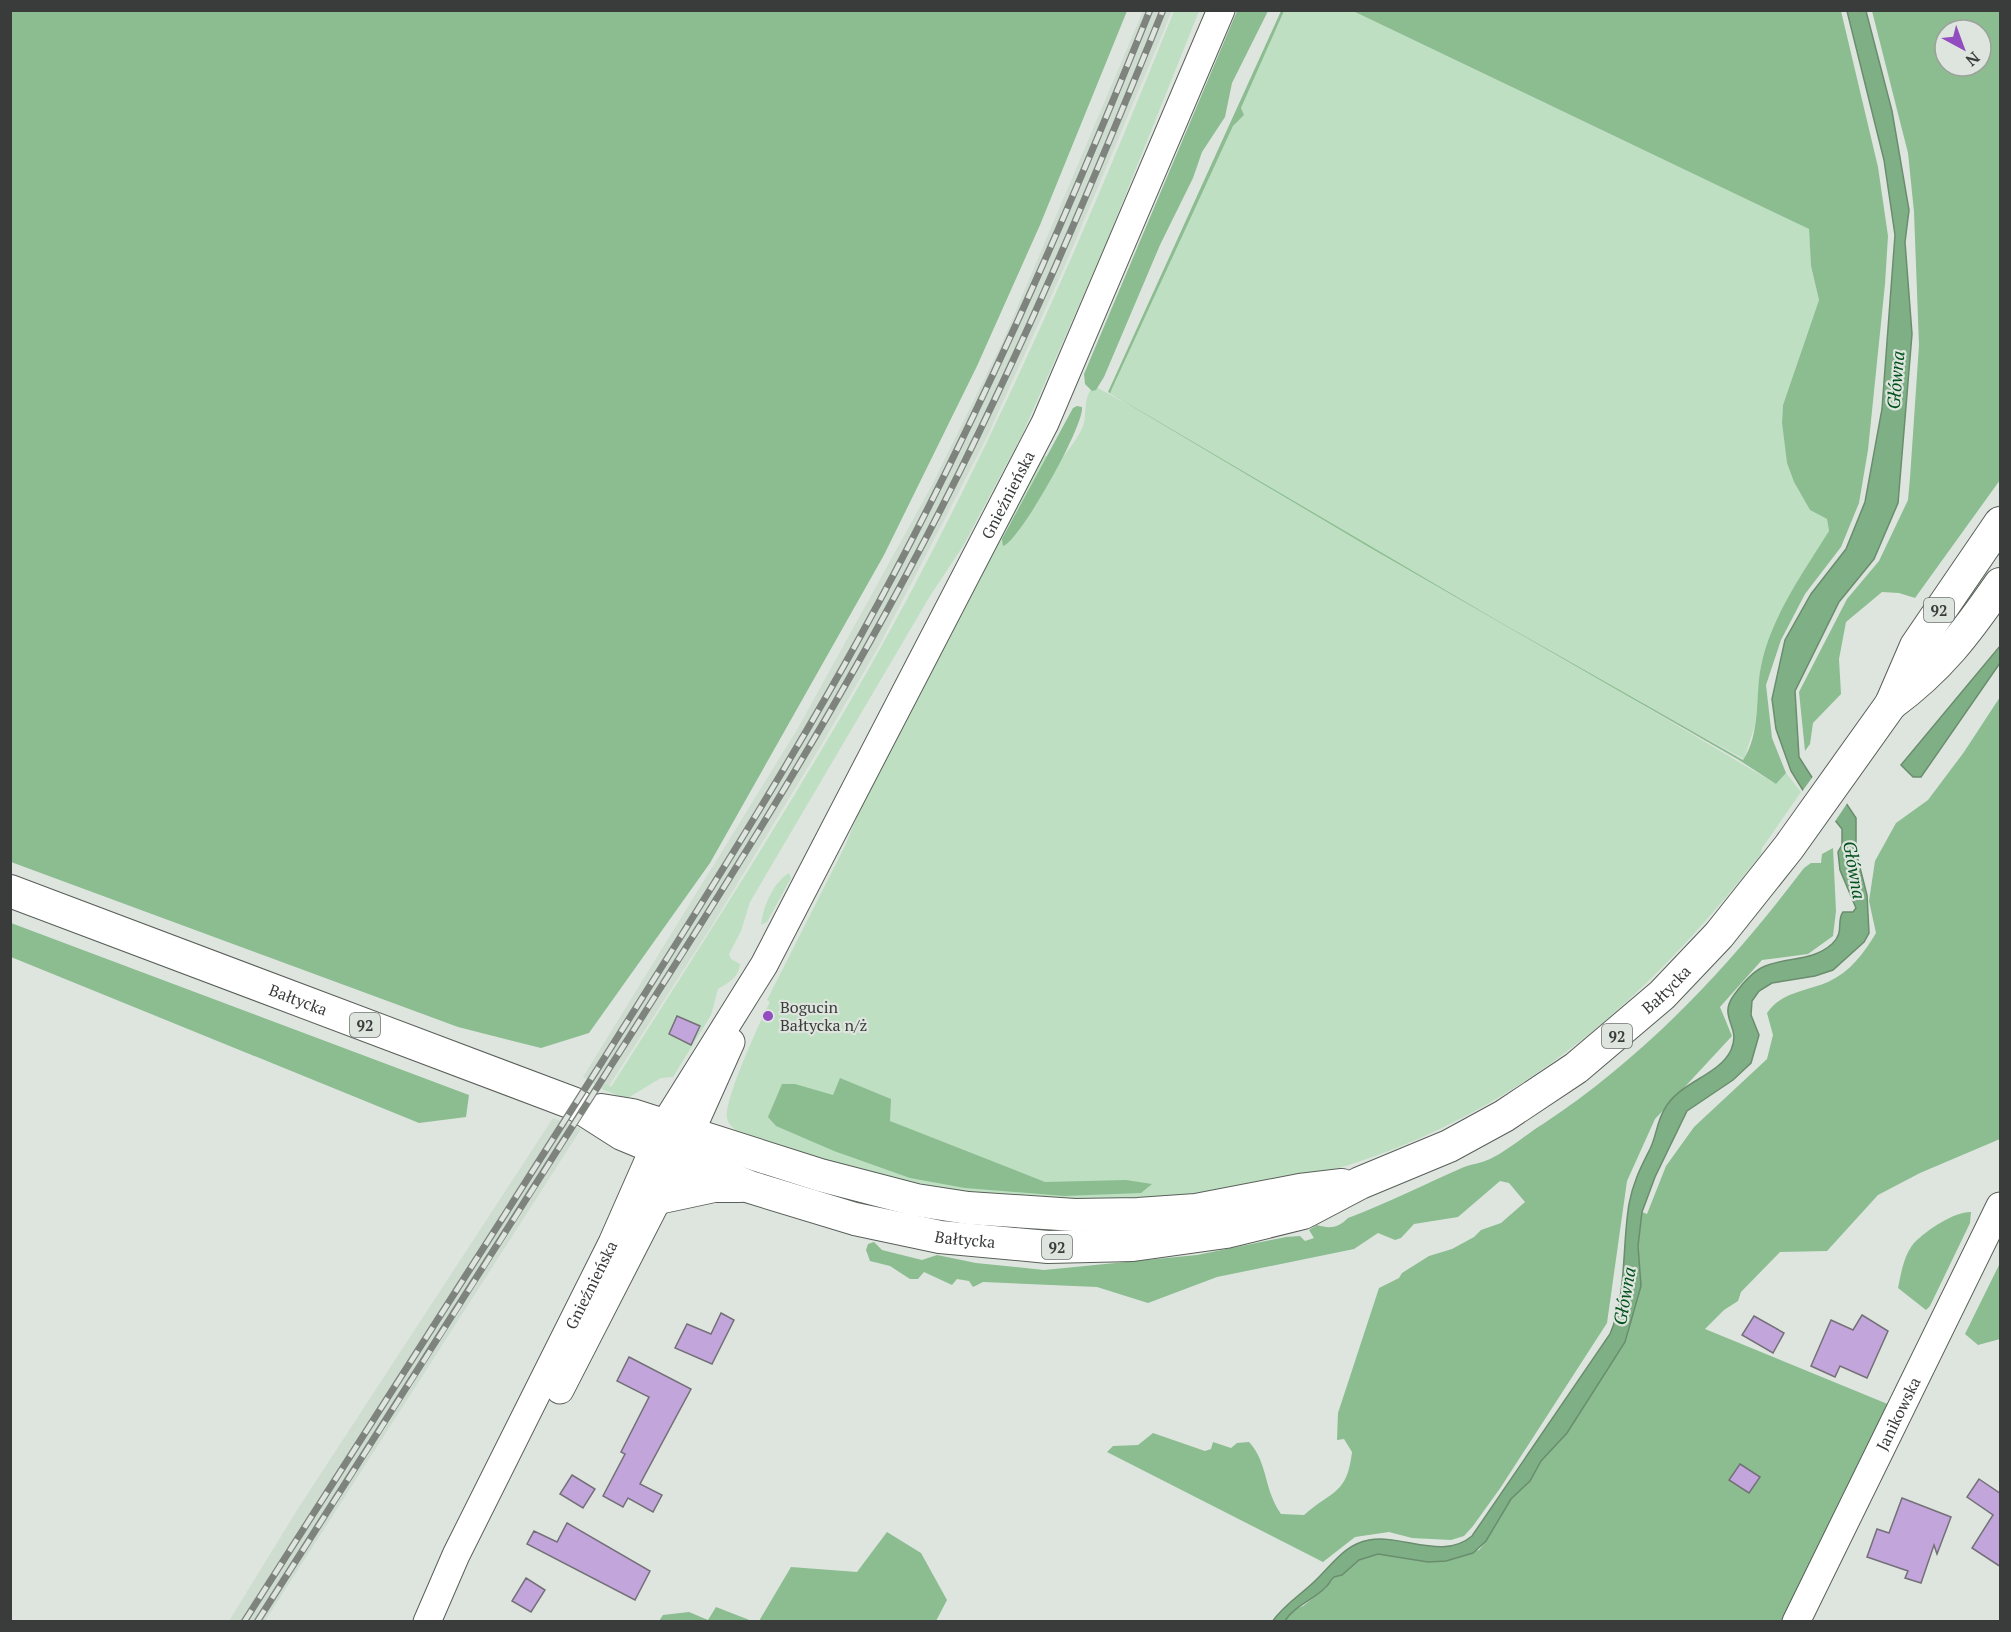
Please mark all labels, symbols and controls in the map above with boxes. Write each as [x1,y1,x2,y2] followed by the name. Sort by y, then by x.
[1933,18,1993,78] north arrow
[1961,47,1985,72] text: N
[1880,350,1910,410] water label: Główna
[976,447,1040,543] street label: Gnieźnieńska
[1924,598,1954,622] road number: 92
[1838,839,1872,901] water label: Główna
[1637,961,1696,1019] street label: Bałtycka
[266,979,330,1021] street label: Bałtycka
[780,996,867,1036] place label: Bogucin Bałtycka n/ż
[761,1009,775,1023] marker: Bogucin Bałtycka n/ż
[350,1013,380,1037] road number: 92
[1602,1024,1632,1048] road number: 92
[933,1225,996,1253] street label: Bałtycka
[1042,1235,1072,1259] road number: 92
[560,1237,622,1333] street label: Gnieźnieńska
[1607,1265,1641,1327] water label: Główna
[1871,1373,1926,1454] street label: Janikowska

